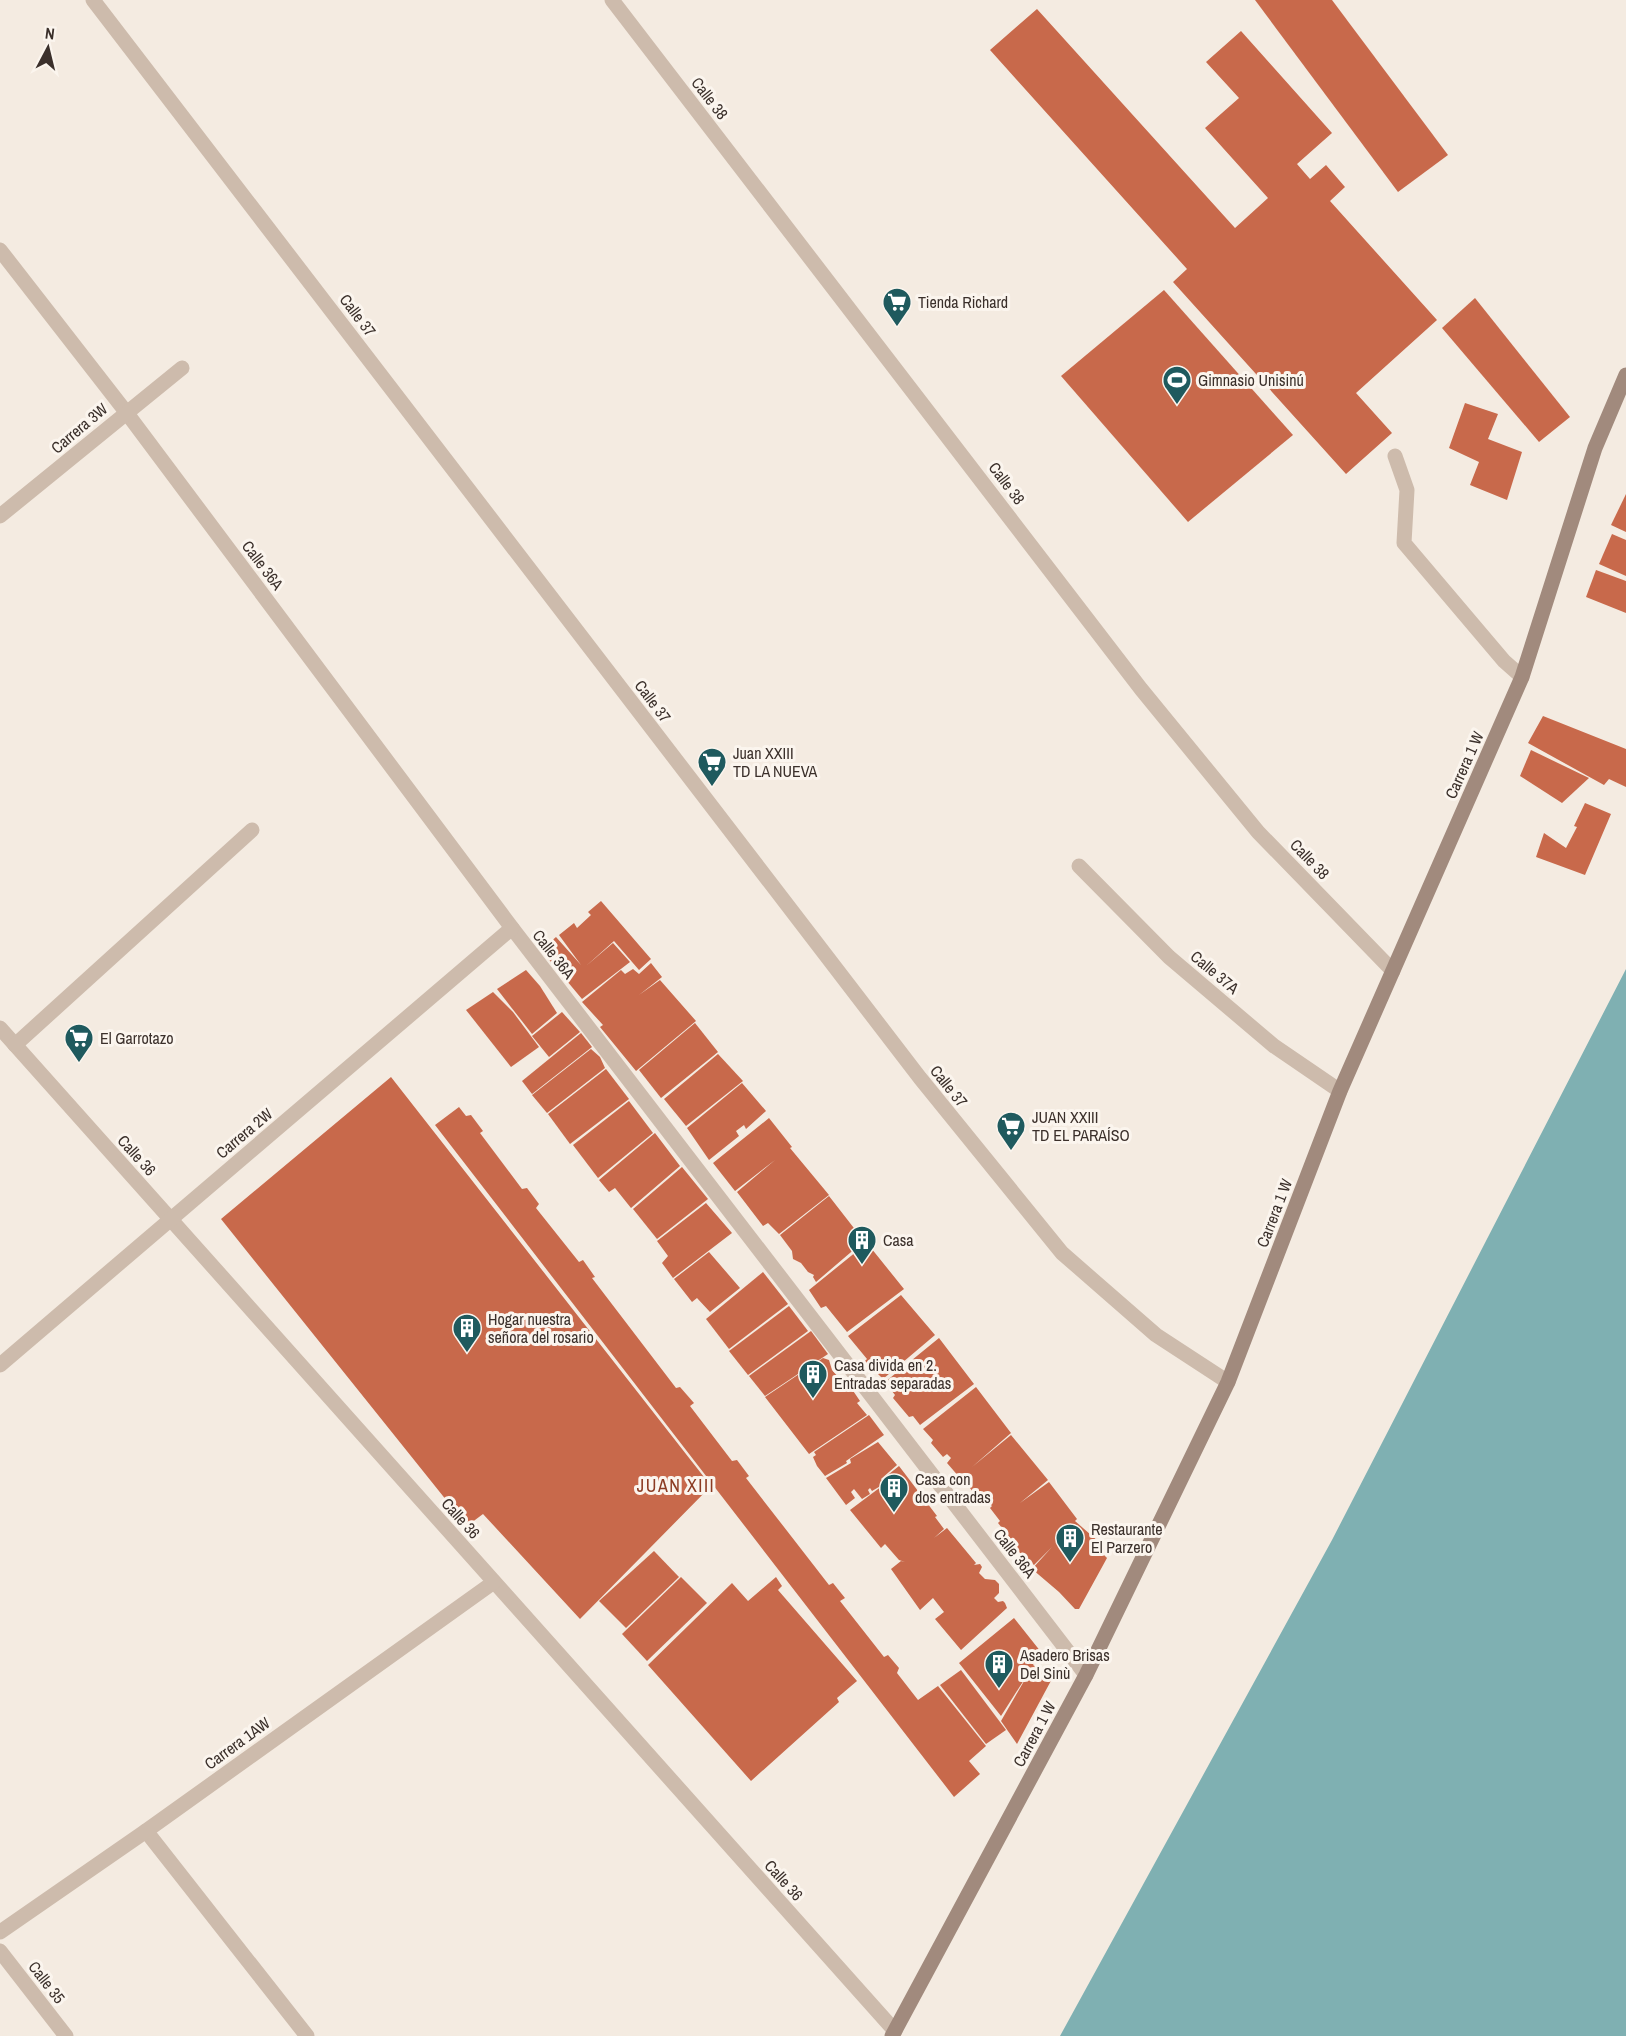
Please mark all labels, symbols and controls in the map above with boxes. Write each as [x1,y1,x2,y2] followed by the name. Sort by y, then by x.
[18,18,78,78] north arrow
[44,22,56,45] text: N
[687,72,733,124] street label: Calle 38
[881,286,913,328] supermarket icon: Tienda Richard
[335,289,381,341] street label: Calle 37
[918,291,1008,313] place label: Tienda Richard
[1161,364,1193,406] sports icon: Gimnasio Unisinú
[1198,369,1304,391] place label: Gimnasio Unisinú
[46,397,113,458] street label: Carrera 3W
[984,457,1030,509] street label: Calle 38
[237,536,289,595] street label: Calle 36A
[630,675,676,727] street label: Calle 37
[1439,727,1489,802] street label: Carrera 1 W
[733,742,818,782] place label: Juan XXIII TD LA NUEVA
[696,746,728,788] supermarket icon: Juan XXIII TD LA NUEVA
[1285,834,1335,884] street label: Calle 38
[528,925,580,983] street label: Calle 36A
[1186,945,1244,999] street label: Calle 37A
[63,1022,95,1064] supermarket icon: El Garrotazo
[100,1027,174,1049] place label: El Garrotazo
[925,1060,973,1112] street label: Calle 37
[211,1102,278,1163] street label: Carrera 2W
[1032,1106,1130,1146] place label: JUAN XXIII TD EL PARAÍSO
[995,1110,1027,1152] supermarket icon: JUAN XXIII TD EL PARAÍSO
[113,1130,161,1180] street label: Calle 36
[1251,1175,1297,1250] street label: Carrera 1 W
[846,1224,878,1266] building icon: Casa
[883,1229,914,1251] place label: Casa
[488,1308,594,1348] place label: Hogar nuestra señora del rosario
[451,1312,483,1354] building icon: Hogar nuestra señora del rosario
[834,1354,951,1394] place label: Casa divida en 2. Entradas separadas
[797,1358,829,1400] building icon: Casa divida en 2. Entradas separadas
[915,1468,991,1508] place label: Casa con dos entradas
[878,1472,910,1514] building icon: Casa con dos entradas
[637,1473,715,1498] district label: JUAN XIII
[437,1493,485,1543] street label: Calle 36
[1091,1518,1162,1558] place label: Restaurante El Parzero
[1054,1522,1086,1564] building icon: Restaurante El Parzero
[989,1524,1041,1582] street label: Calle 36A
[1019,1644,1110,1684] place label: Asadero Brisas Del Sinù
[983,1648,1015,1690] building icon: Asadero Brisas Del Sinù
[1008,1697,1061,1771] street label: Carrera 1 W
[200,1711,275,1774] street label: Carrera 1AW
[760,1855,808,1905] street label: Calle 36
[24,1956,70,2008] street label: Calle 35

